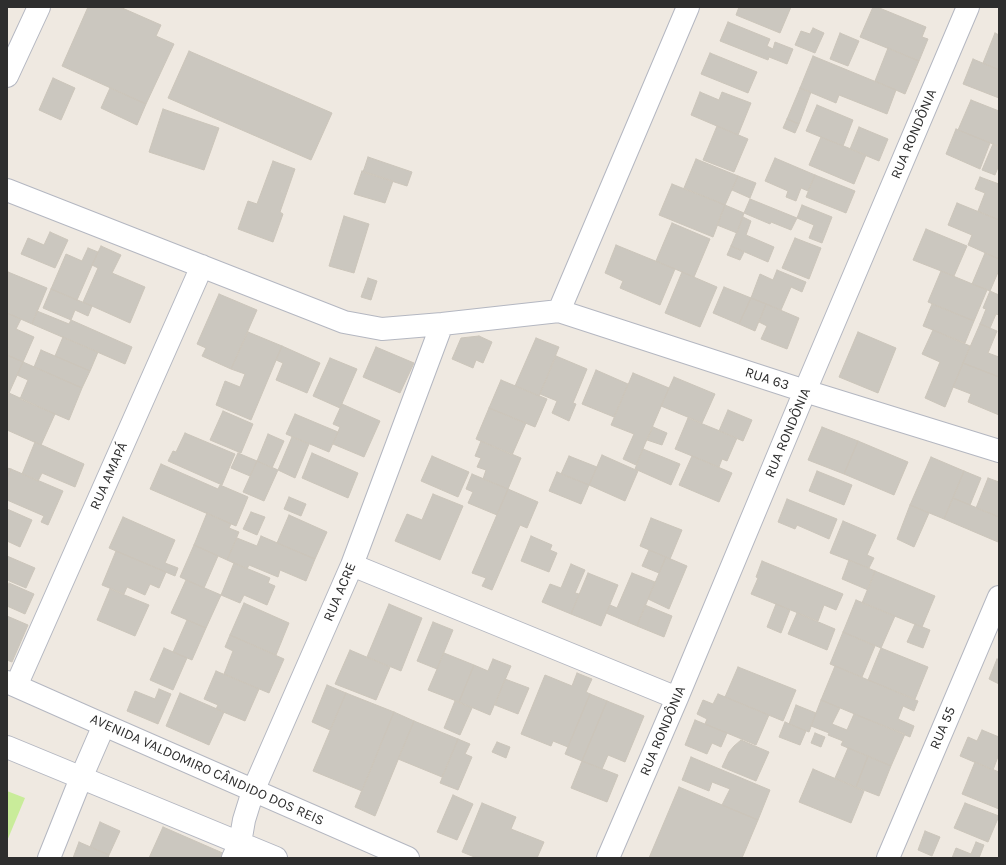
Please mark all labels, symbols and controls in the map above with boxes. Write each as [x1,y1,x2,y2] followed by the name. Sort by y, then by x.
[887,86,941,182] street label: RUA RONDÔNIA
[743,364,791,394] street label: RUA 63
[761,385,815,481] street label: RUA RONDÔNIA
[87,440,131,512] street label: RUA AMAPÁ
[320,560,360,624] street label: RUA ACRE
[636,683,690,779] street label: RUA RONDÔNIA
[926,704,960,752] street label: RUA 55
[87,711,327,829] street label: AVENIDA VALDOMIRO CÂNDIDO DOS REIS

